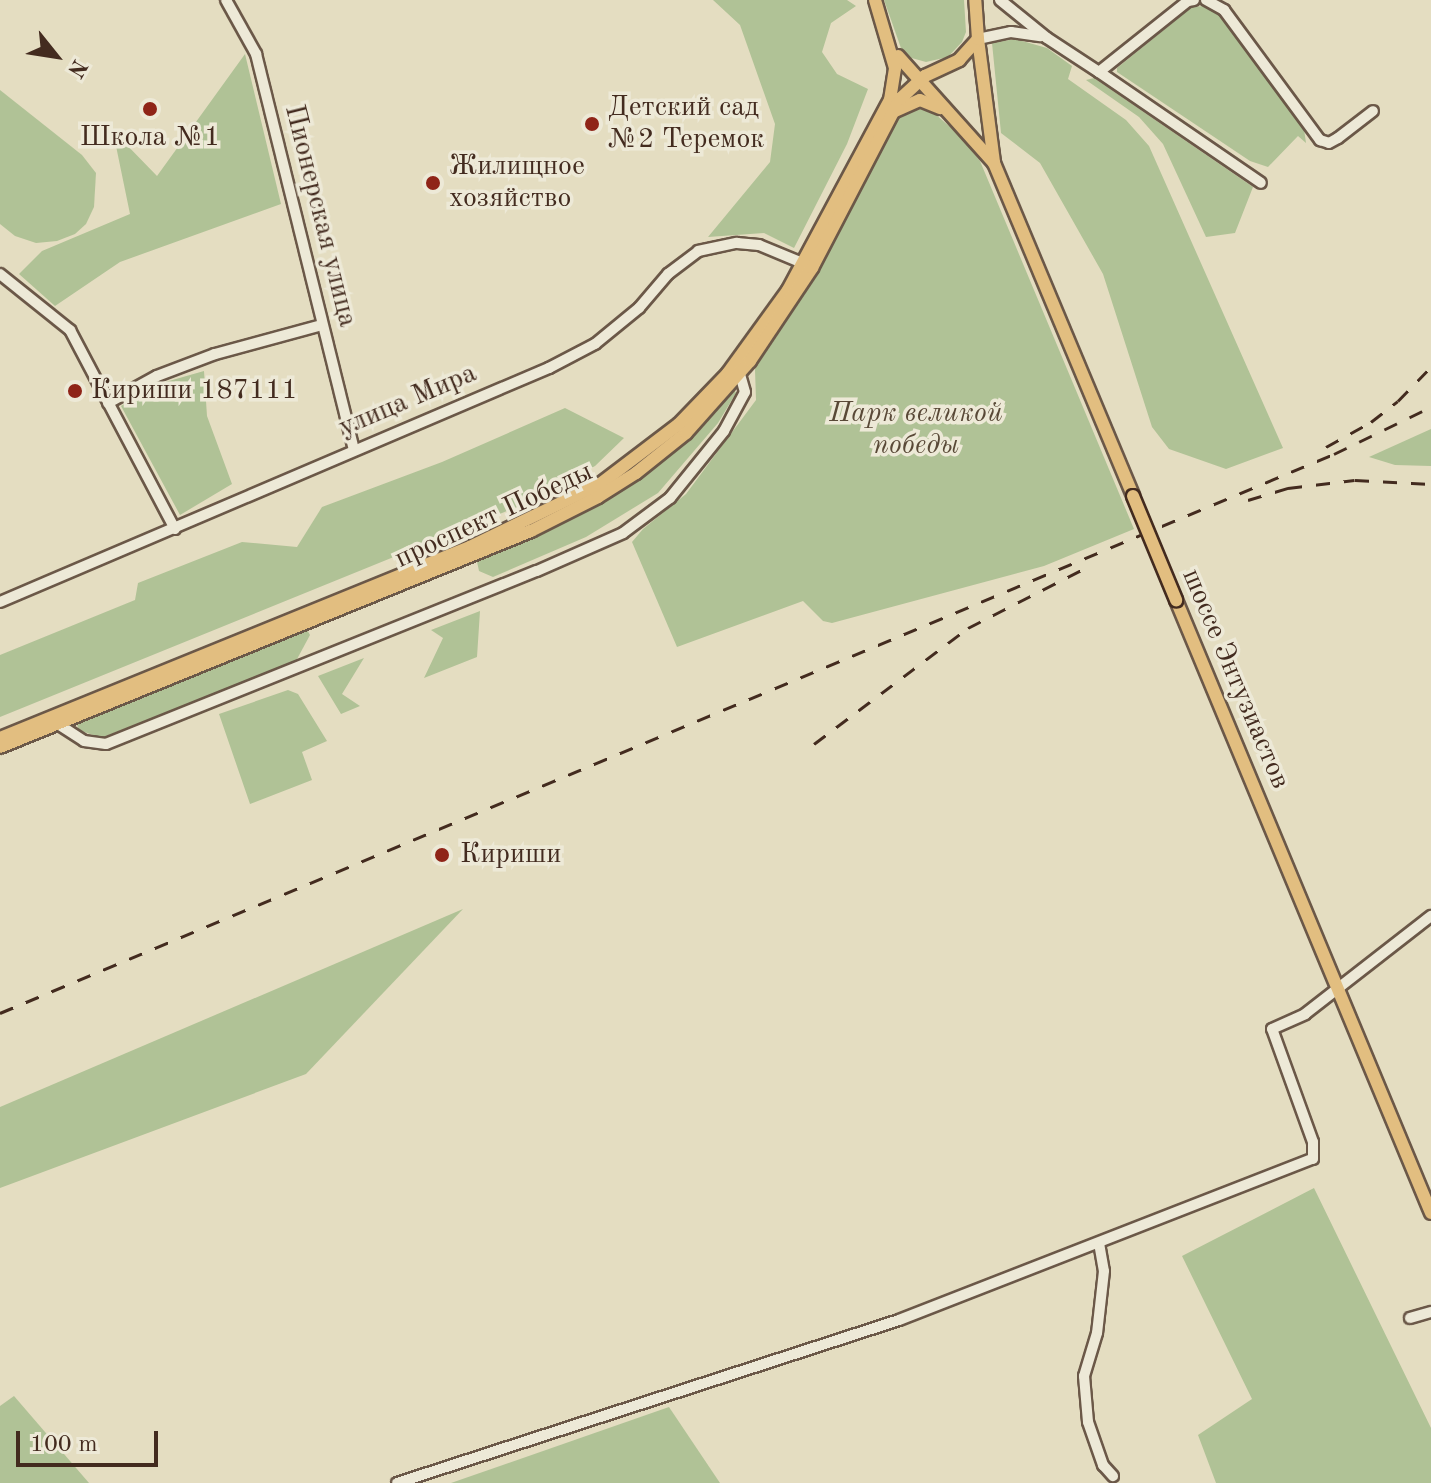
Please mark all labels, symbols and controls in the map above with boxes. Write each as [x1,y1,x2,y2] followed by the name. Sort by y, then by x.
[16,16,96,96] north arrow
[63,55,91,81] text: N
[608,91,764,157] place label: Детский сад №2 Теремок
[141,100,159,118] marker: Школа №1
[276,101,364,331] street label: Пионерская улица
[583,115,601,133] marker: Детский сад №2 Теремок
[80,121,220,155] place label: Школа №1
[449,150,585,216] place label: Жилищное хозяйство
[424,174,442,192] marker: Жилищное хозяйство
[334,357,482,445] street label: улица Мира
[91,374,298,408] place label: Кириши 187111
[66,382,84,400] marker: Кириши 187111
[829,397,1003,463] park label: Парк великой победы
[390,456,598,576] street label: проспект Победы
[1174,564,1296,794] street label: шоссе Энтузиастов
[460,838,561,872] place label: Кириши
[431,844,453,866] marker: Кириши
[20,1415,162,1465] scale bar
[30,1433,98,1457] text: 100 m

